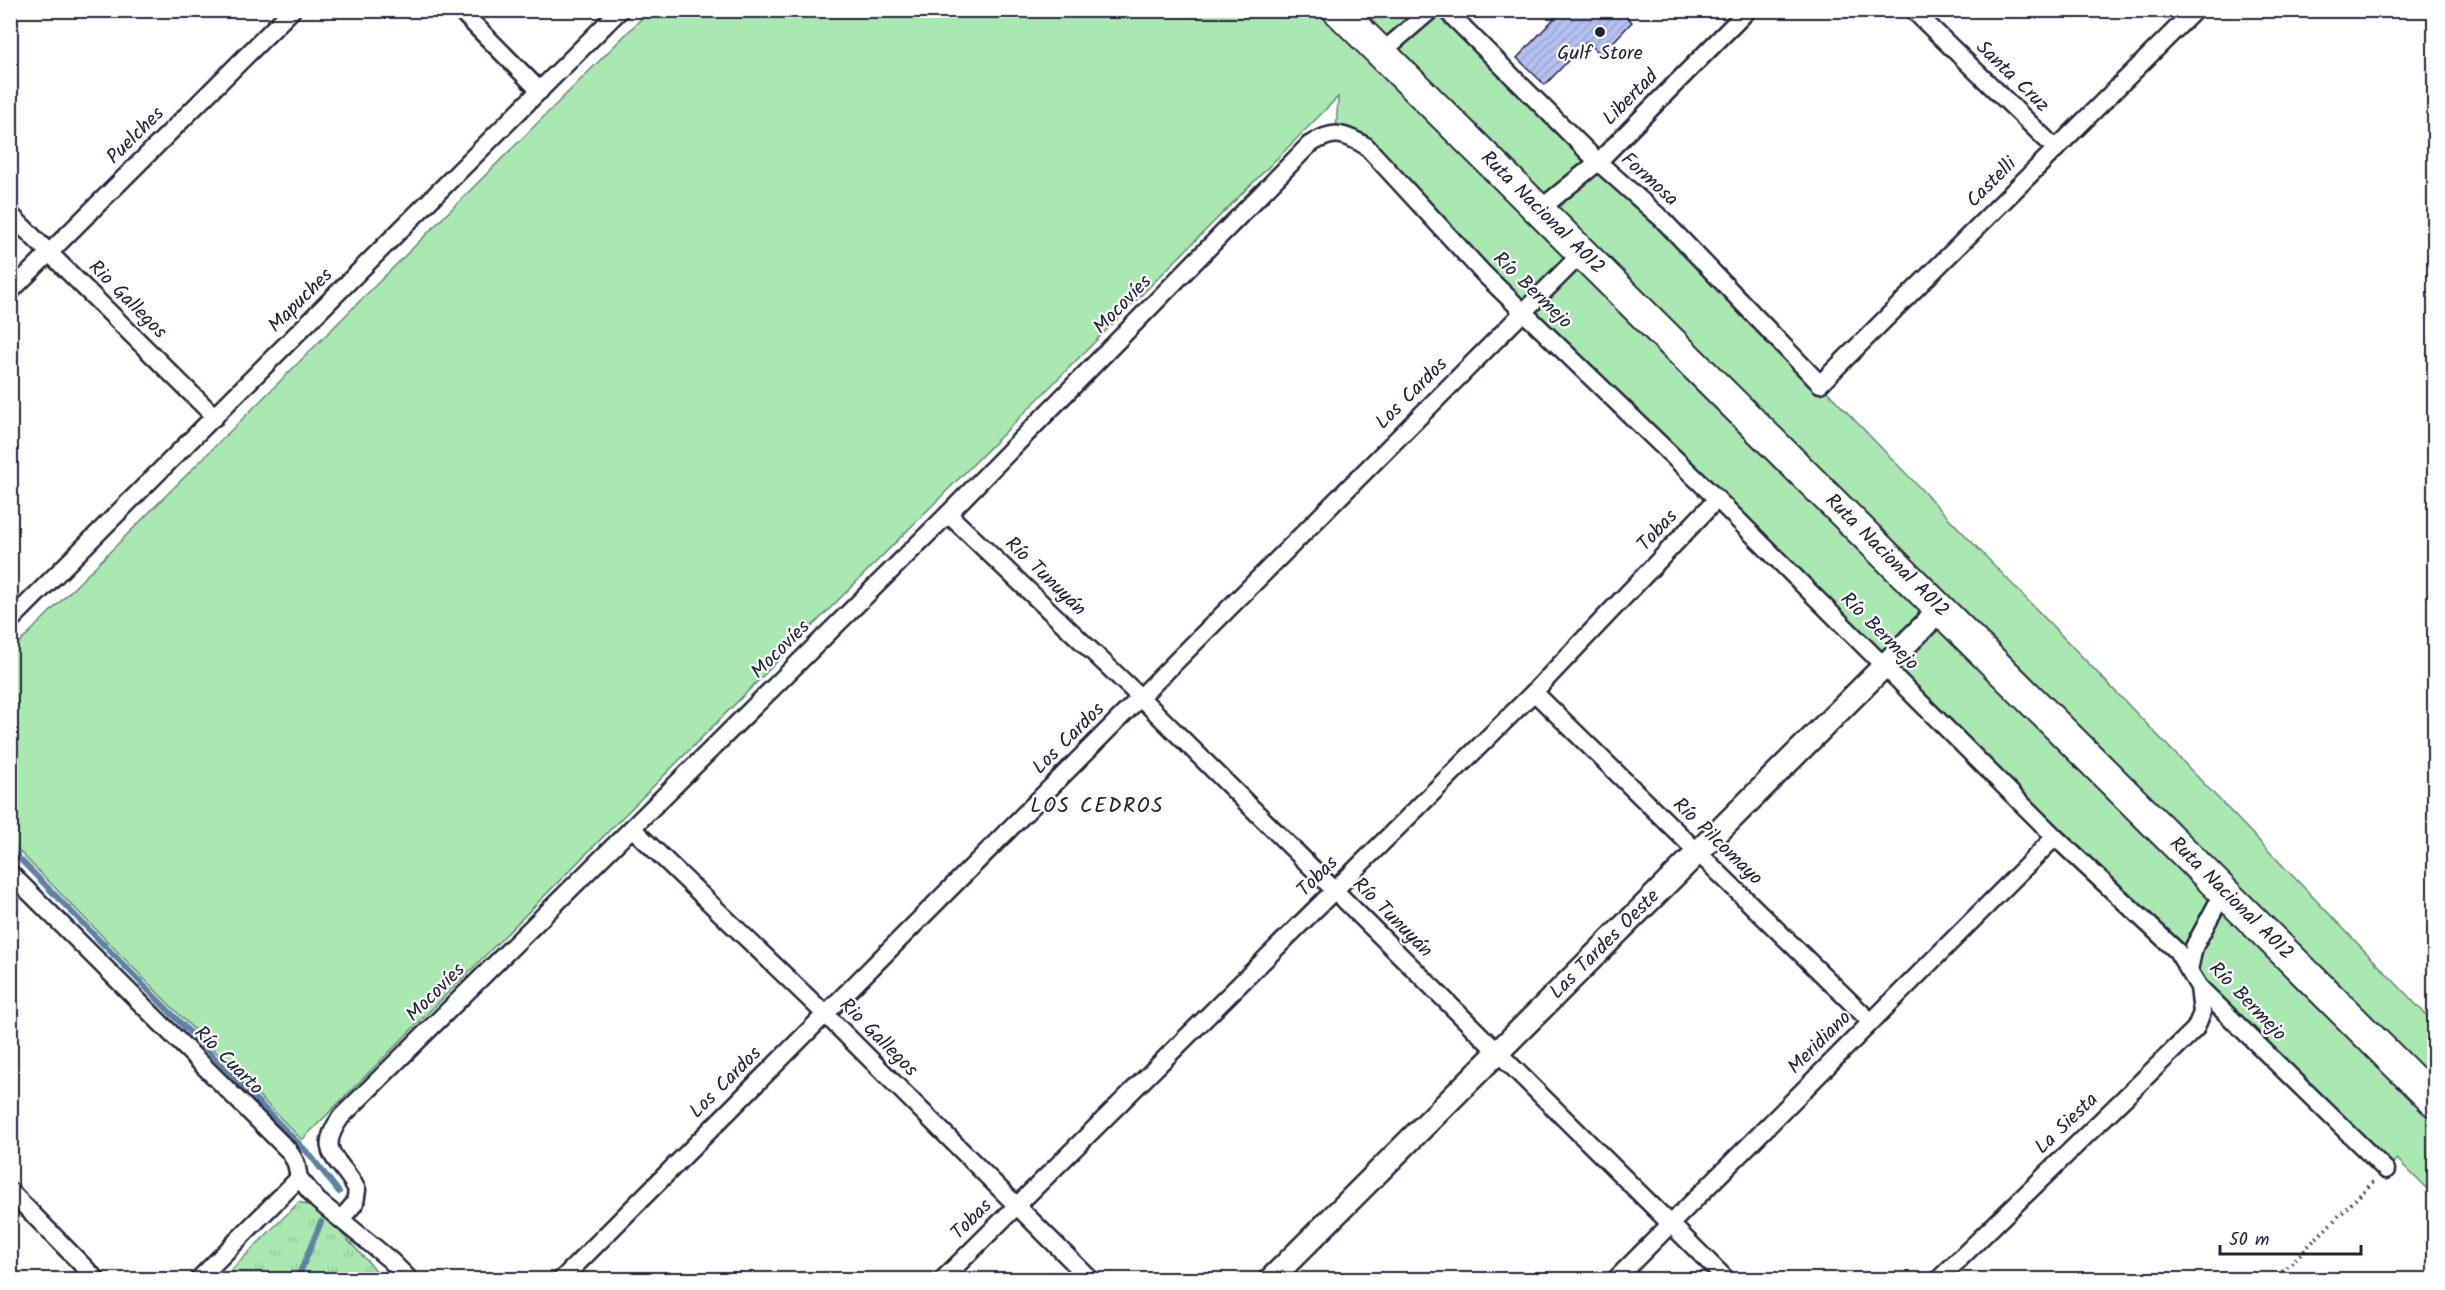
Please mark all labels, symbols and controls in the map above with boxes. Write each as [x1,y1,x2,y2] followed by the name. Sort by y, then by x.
[1593,25,1607,39] marker: Gulf Store
[1967,33,2057,121] street label: Santa Cruz
[1557,38,1643,70] place label: Gulf Store
[1595,62,1667,134] street label: Libertad
[99,99,173,173] street label: Puelches
[1472,144,1612,283] street label: Ruta Nacional A012
[1613,145,1685,215] street label: Formosa
[1959,149,2026,216] street label: Castelli
[1485,244,1579,338] street label: Río Bermejo
[80,253,174,347] street label: Rio Gallegos
[261,261,341,341] street label: Mapuches
[1086,267,1160,343] street label: Mocovíes
[1368,350,1456,438] street label: Los Cardos
[1817,486,1956,626] street label: Ruta Nacional A012
[1630,502,1686,560] street label: Tobas
[997,530,1093,624] street label: Río Tunuyán
[1832,585,1926,679] street label: Río Bermejo
[744,612,819,687] street label: Mocovíes
[1025,695,1113,783] street label: Los Cardos
[1030,790,1164,823] district label: LOS CEDROS
[1664,790,1770,894] street label: Río Pilcomayo
[2161,829,2301,969] street label: Ruta Nacional A012
[1290,848,1347,905] street label: Tobas
[1344,870,1440,966] street label: Río Tunuyán
[1542,882,1668,1008] street label: Las Tardes Oeste
[399,955,474,1030] street label: Mocovíes
[2200,955,2294,1049] street label: Río Bermejo
[831,991,925,1085] street label: Rio Gallegos
[1780,1003,1860,1083] street label: Meridiano
[186,1019,270,1103] street label: Río Cuarto
[682,1039,770,1127] street label: Los Cardos
[2028,1085,2106,1163] street label: La Siesta
[944,1191,1001,1248] street label: Tobas
[2220,1218,2361,1256] scale bar
[2229,1226,2269,1255] text: 50 m

